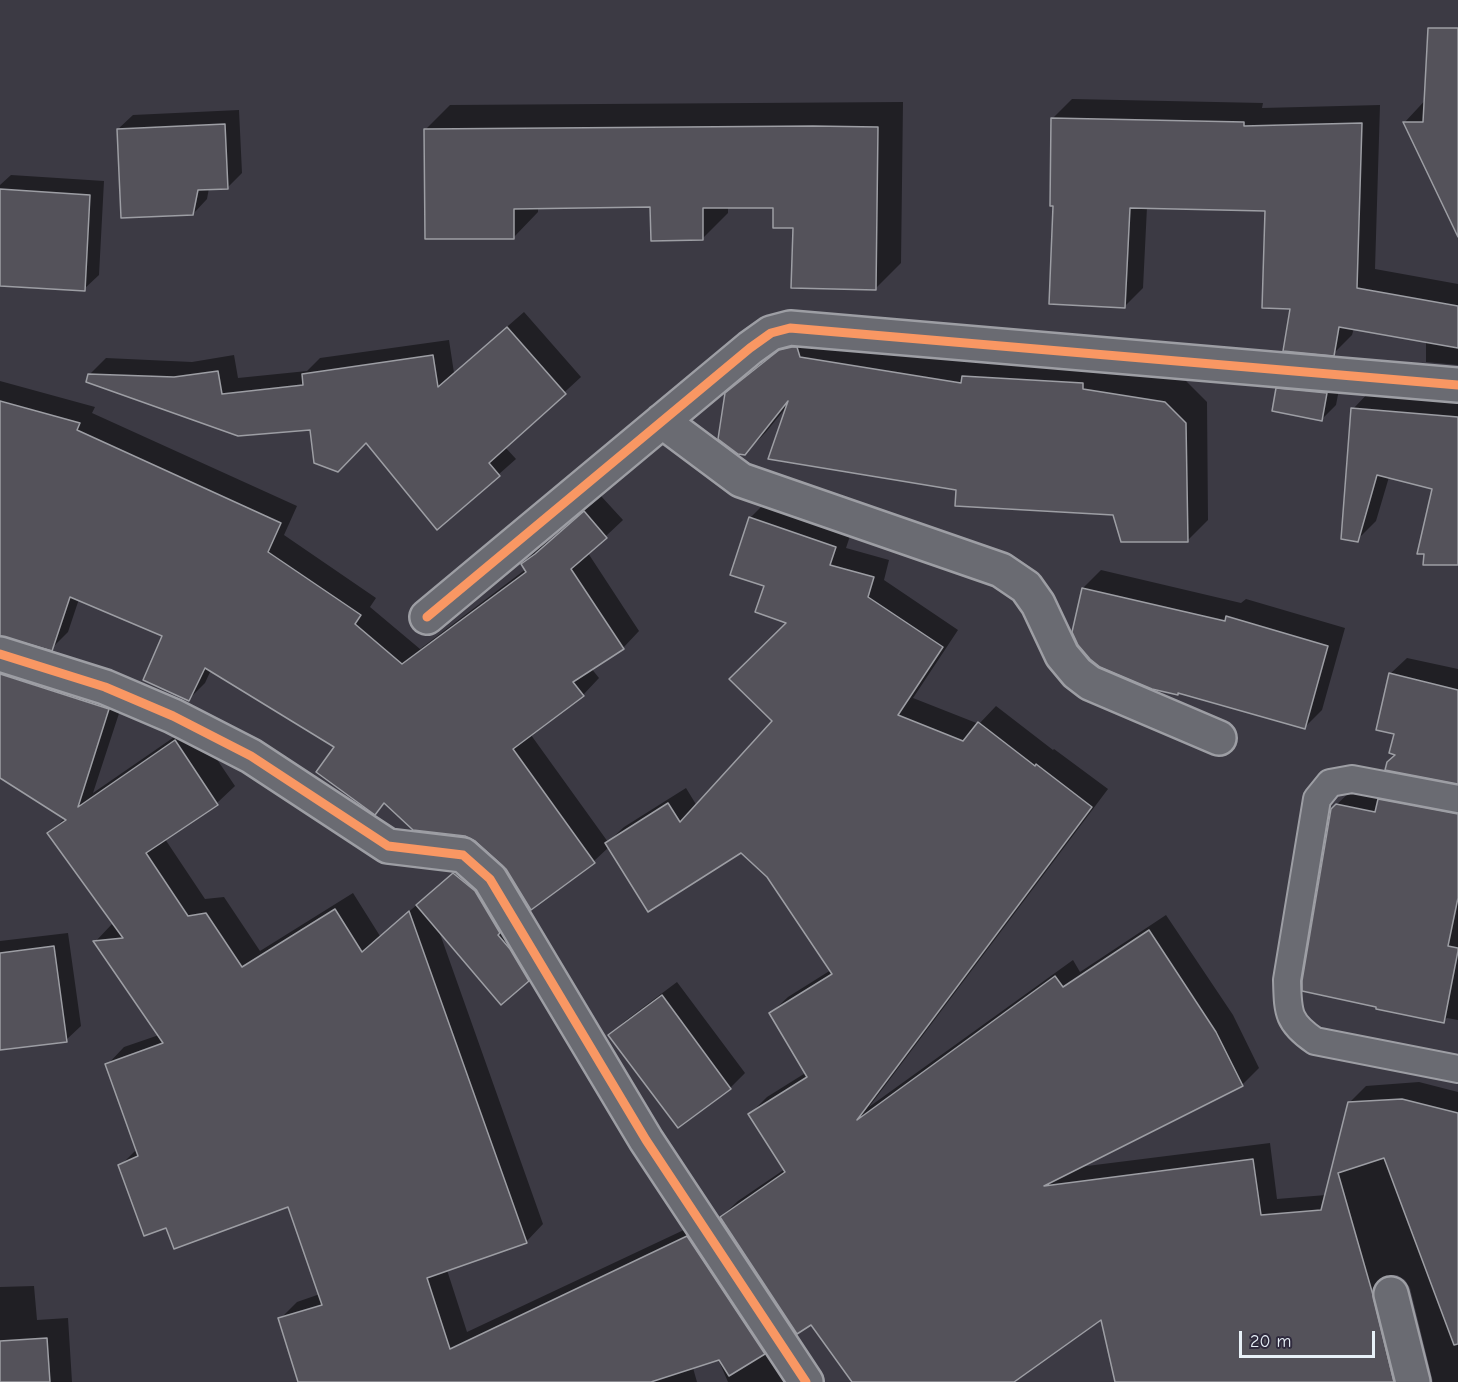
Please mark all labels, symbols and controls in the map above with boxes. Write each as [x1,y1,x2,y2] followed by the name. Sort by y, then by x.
[1242,1319,1378,1357] scale bar
[1250,1331,1291,1352] text: 20 m

